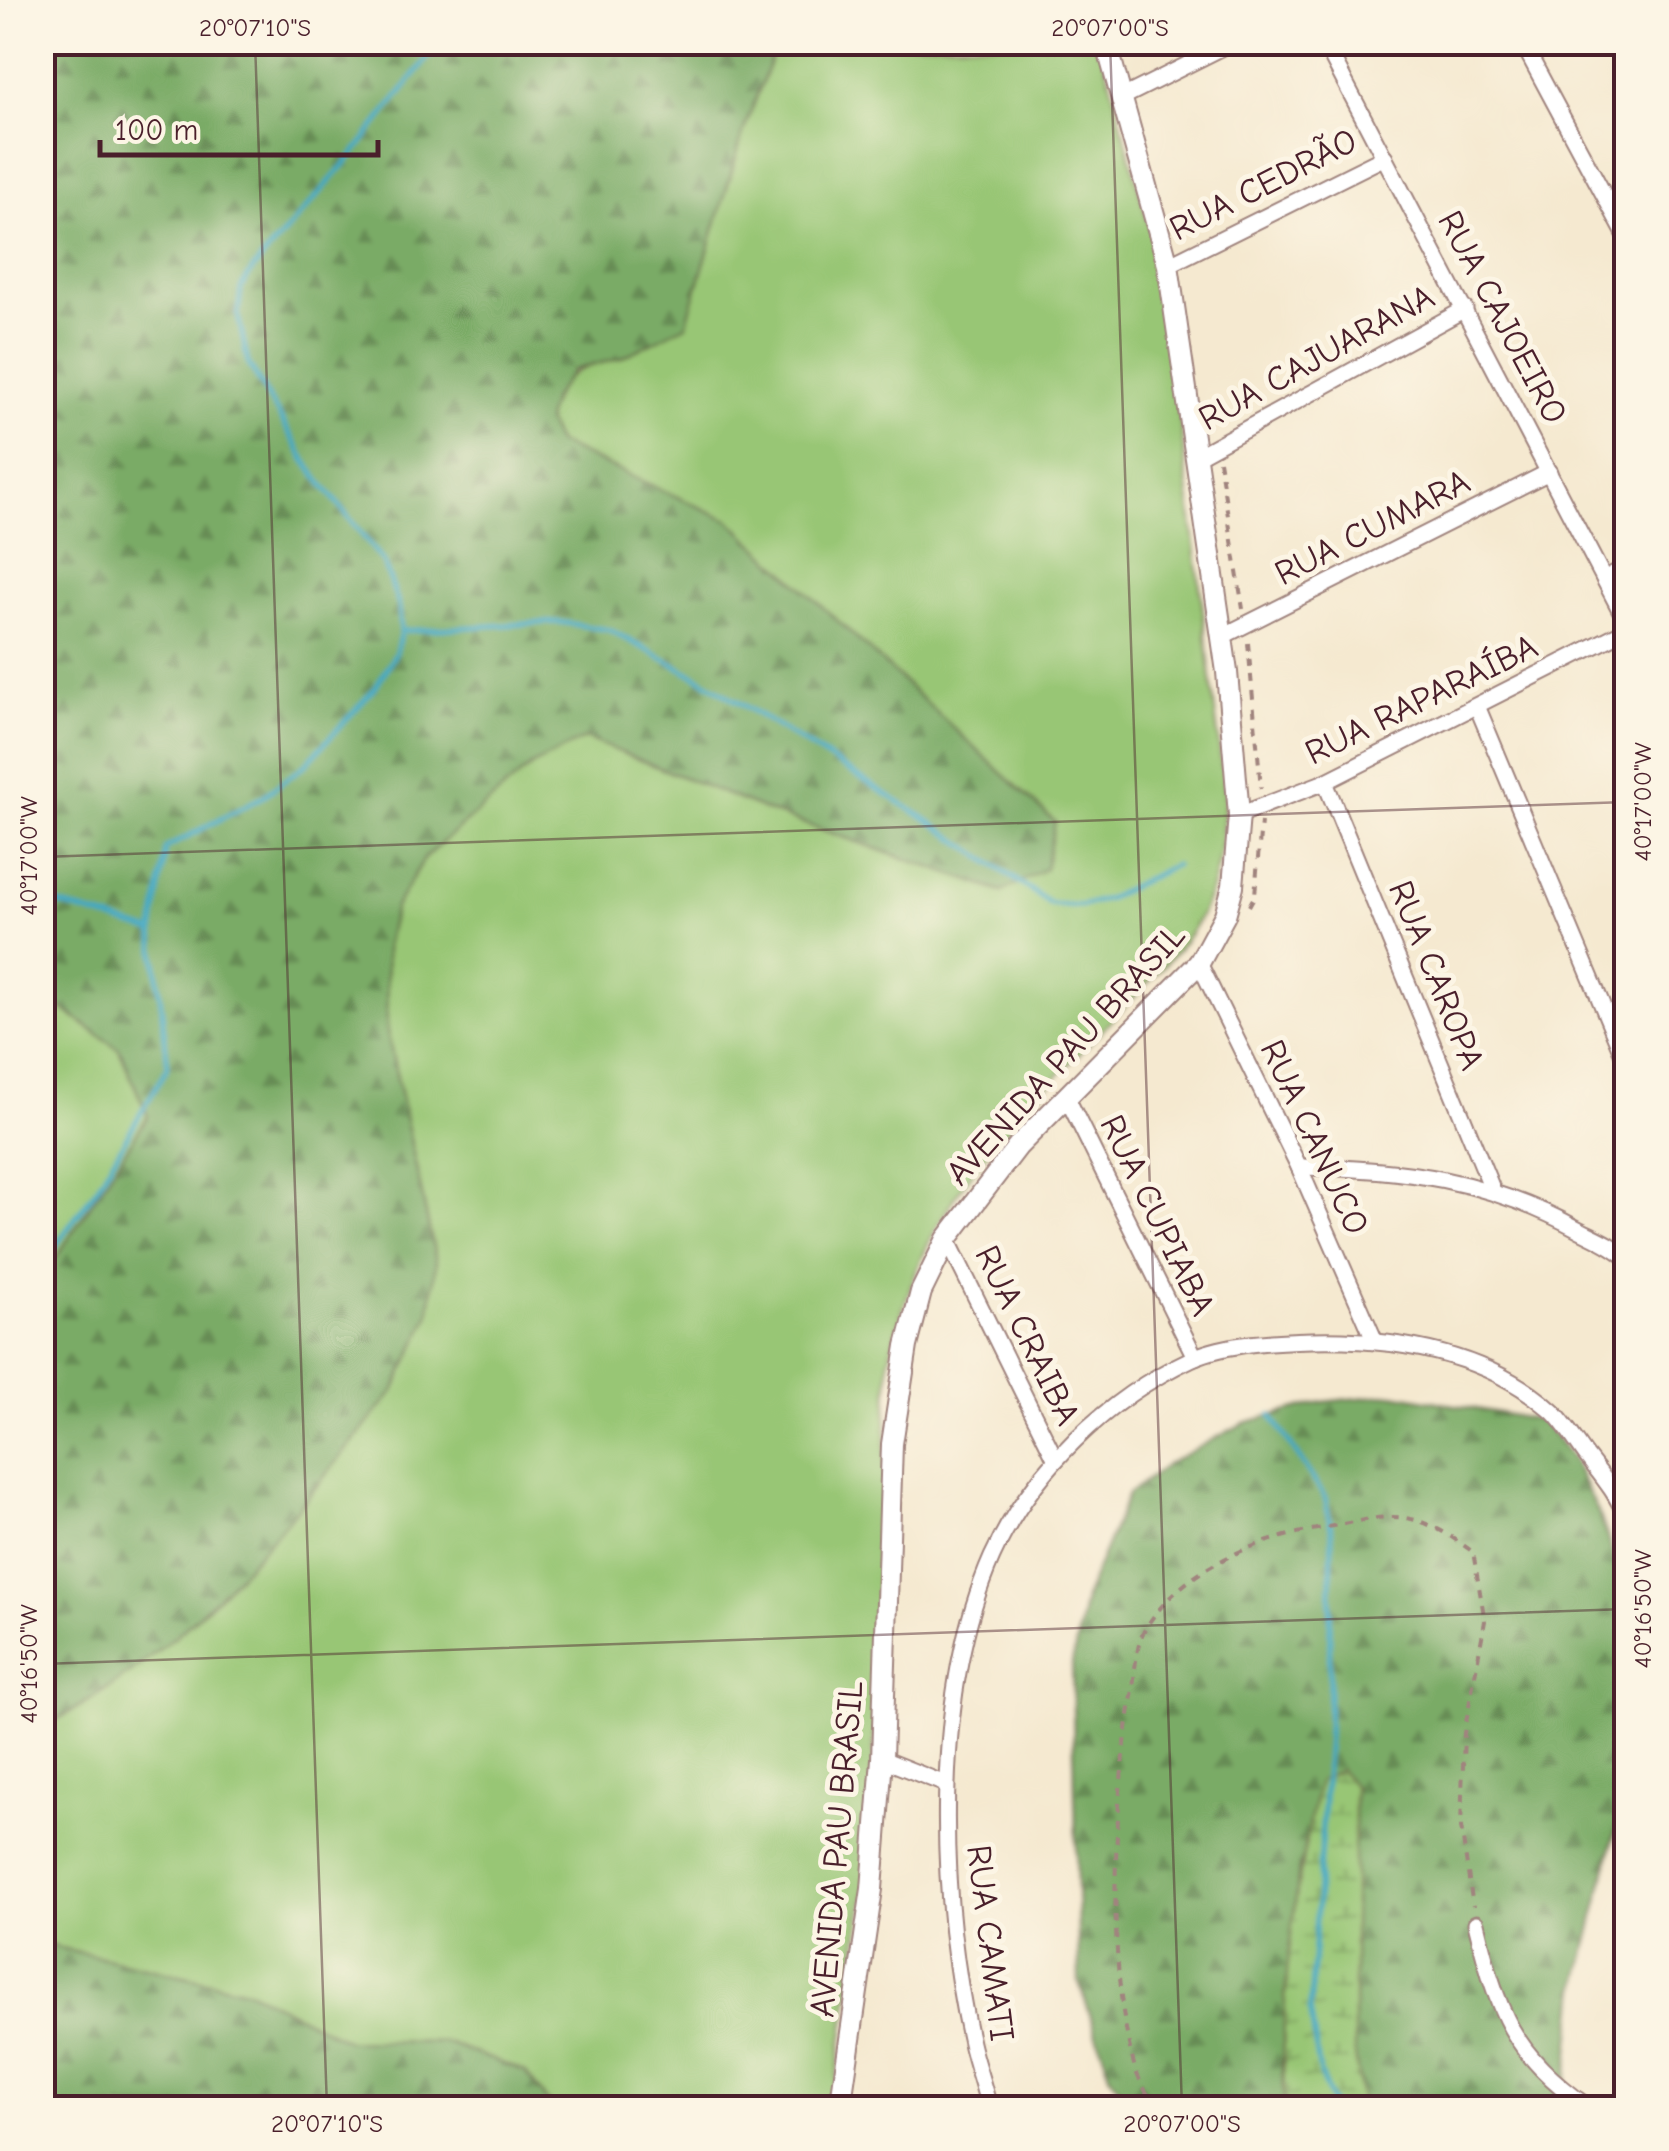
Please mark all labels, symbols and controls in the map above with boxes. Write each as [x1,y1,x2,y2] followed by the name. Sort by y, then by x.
[199,13,311,42] text: 20°07'10"S
[1051,13,1169,42] text: 20°07'00"S
[100,95,378,157] scale bar
[115,113,198,148] text: 100 m
[1163,120,1364,249] street label: RUA CEDRÃO
[1429,204,1576,431] street label: RUA CAJOEIRO
[1191,276,1441,439] street label: RUA CAJUARANA
[1268,461,1476,594] street label: RUA CUMARA
[1298,626,1544,773] street label: RUA RAPARAÍBA
[1628,742,1657,862] text: 40°17'00"W
[14,796,43,916] text: 40°17'00"W
[1380,875,1493,1076] street label: RUA CAROPA
[937,915,1194,1193] street label: AVENIDA PAU BRASIL
[1252,1034,1377,1241] street label: RUA CANUCO
[1091,1108,1224,1322] street label: RUA CUPIABA
[966,1239,1089,1432] street label: RUA CRAIBA
[1628,1549,1657,1669] text: 40°16'50"W
[14,1604,43,1724] text: 40°16'50"W
[801,1679,872,2019] street label: AVENIDA PAU BRASIL
[958,1843,1023,2044] street label: RUA CAMATI
[271,2109,383,2138] text: 20°07'10"S
[1123,2109,1241,2138] text: 20°07'00"S

